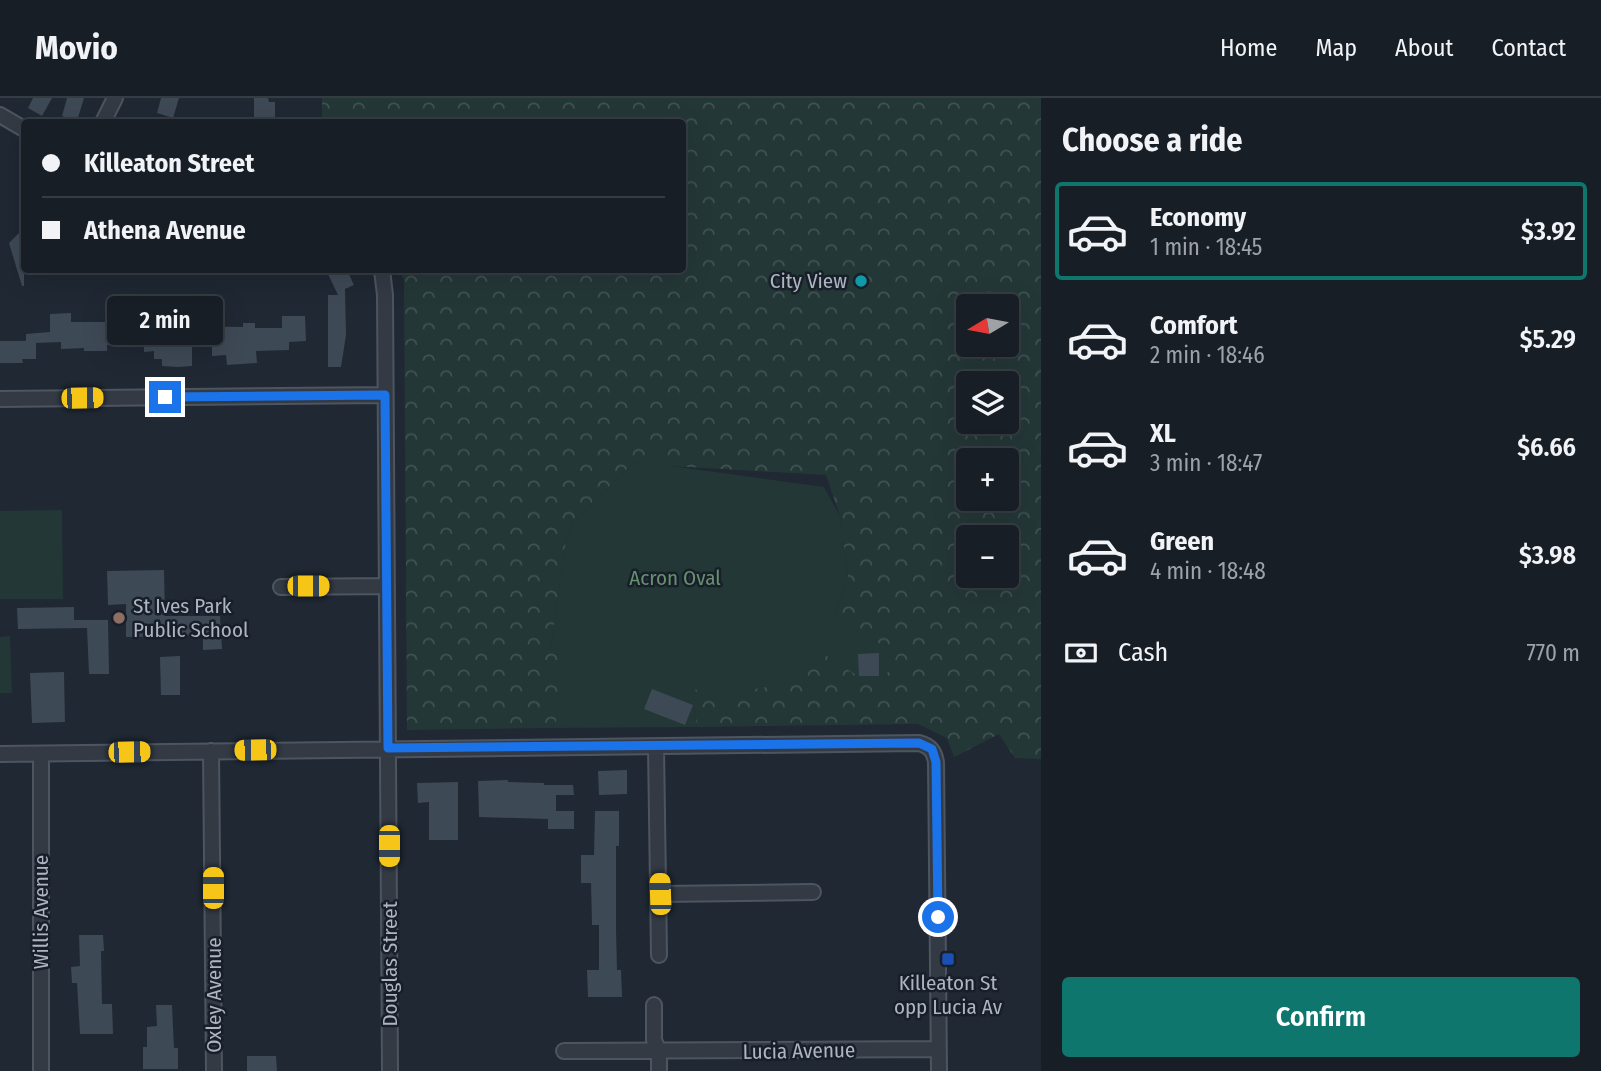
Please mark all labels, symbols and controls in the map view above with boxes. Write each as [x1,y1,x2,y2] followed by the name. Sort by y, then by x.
[35,28,118,68] text: Movio
[1220,34,1277,62] text: Home
[1315,34,1357,62] text: Map
[1395,34,1453,62] text: About
[1491,34,1566,62] text: Contact
[1062,121,1243,159] text: Choose a ride
[84,148,254,179] text: Killeaton Street
[1066,200,1129,263] icon: car
[1150,202,1246,233] text: Economy
[84,215,246,246] text: Athena Avenue
[1521,216,1576,247] text: $3.92
[1150,233,1262,261] text: 1 min · 18:45
[770,268,847,294] place label: City View
[853,273,869,289] marker: City View
[956,294,1018,357] north arrow
[956,294,1019,588] map controls
[107,296,223,344] callout: 2 min
[139,306,191,334] text: 2 min
[1066,308,1129,371] icon: car
[1150,310,1238,341] text: Comfort
[1520,324,1576,355] text: $5.29
[1150,341,1265,369] text: 2 min · 18:46
[956,371,1019,434] button: layers
[149,381,181,413] route end
[61,387,104,409] car
[1066,416,1129,479] icon: car
[1150,418,1176,449] text: XL
[1517,432,1576,463] text: $6.66
[956,448,1019,511] button: +
[1150,449,1262,477] text: 3 min · 18:47
[1066,524,1129,587] icon: car
[956,525,1019,588] button: −
[1150,526,1214,557] text: Green
[1519,540,1576,571] text: $3.98
[1150,557,1266,585] text: 4 min · 18:48
[629,565,721,591] park label: Acron Oval
[288,576,330,597] car
[133,593,249,643] place label: St Ives Park Public School
[111,610,127,626] marker: St Ives Park Public School
[1062,634,1100,672] icon: cash
[1118,637,1168,668] text: Cash
[1526,639,1580,667] text: 770 m
[234,739,277,761] car
[108,741,151,763] car
[379,825,400,867] car
[28,855,54,969] street label: Willis Avenue
[203,867,224,909] car
[649,873,672,915] car
[377,901,403,1027] street label: Douglas Street
[922,901,954,933] route start
[201,937,227,1053] street label: Oxley Avenue
[940,951,956,967] marker: Killeaton St opp Lucia Av
[894,970,1003,1020] place label: Killeaton St opp Lucia Av
[1062,977,1580,1057] button: Confirm
[742,1037,856,1065] street label: Lucia Avenue

